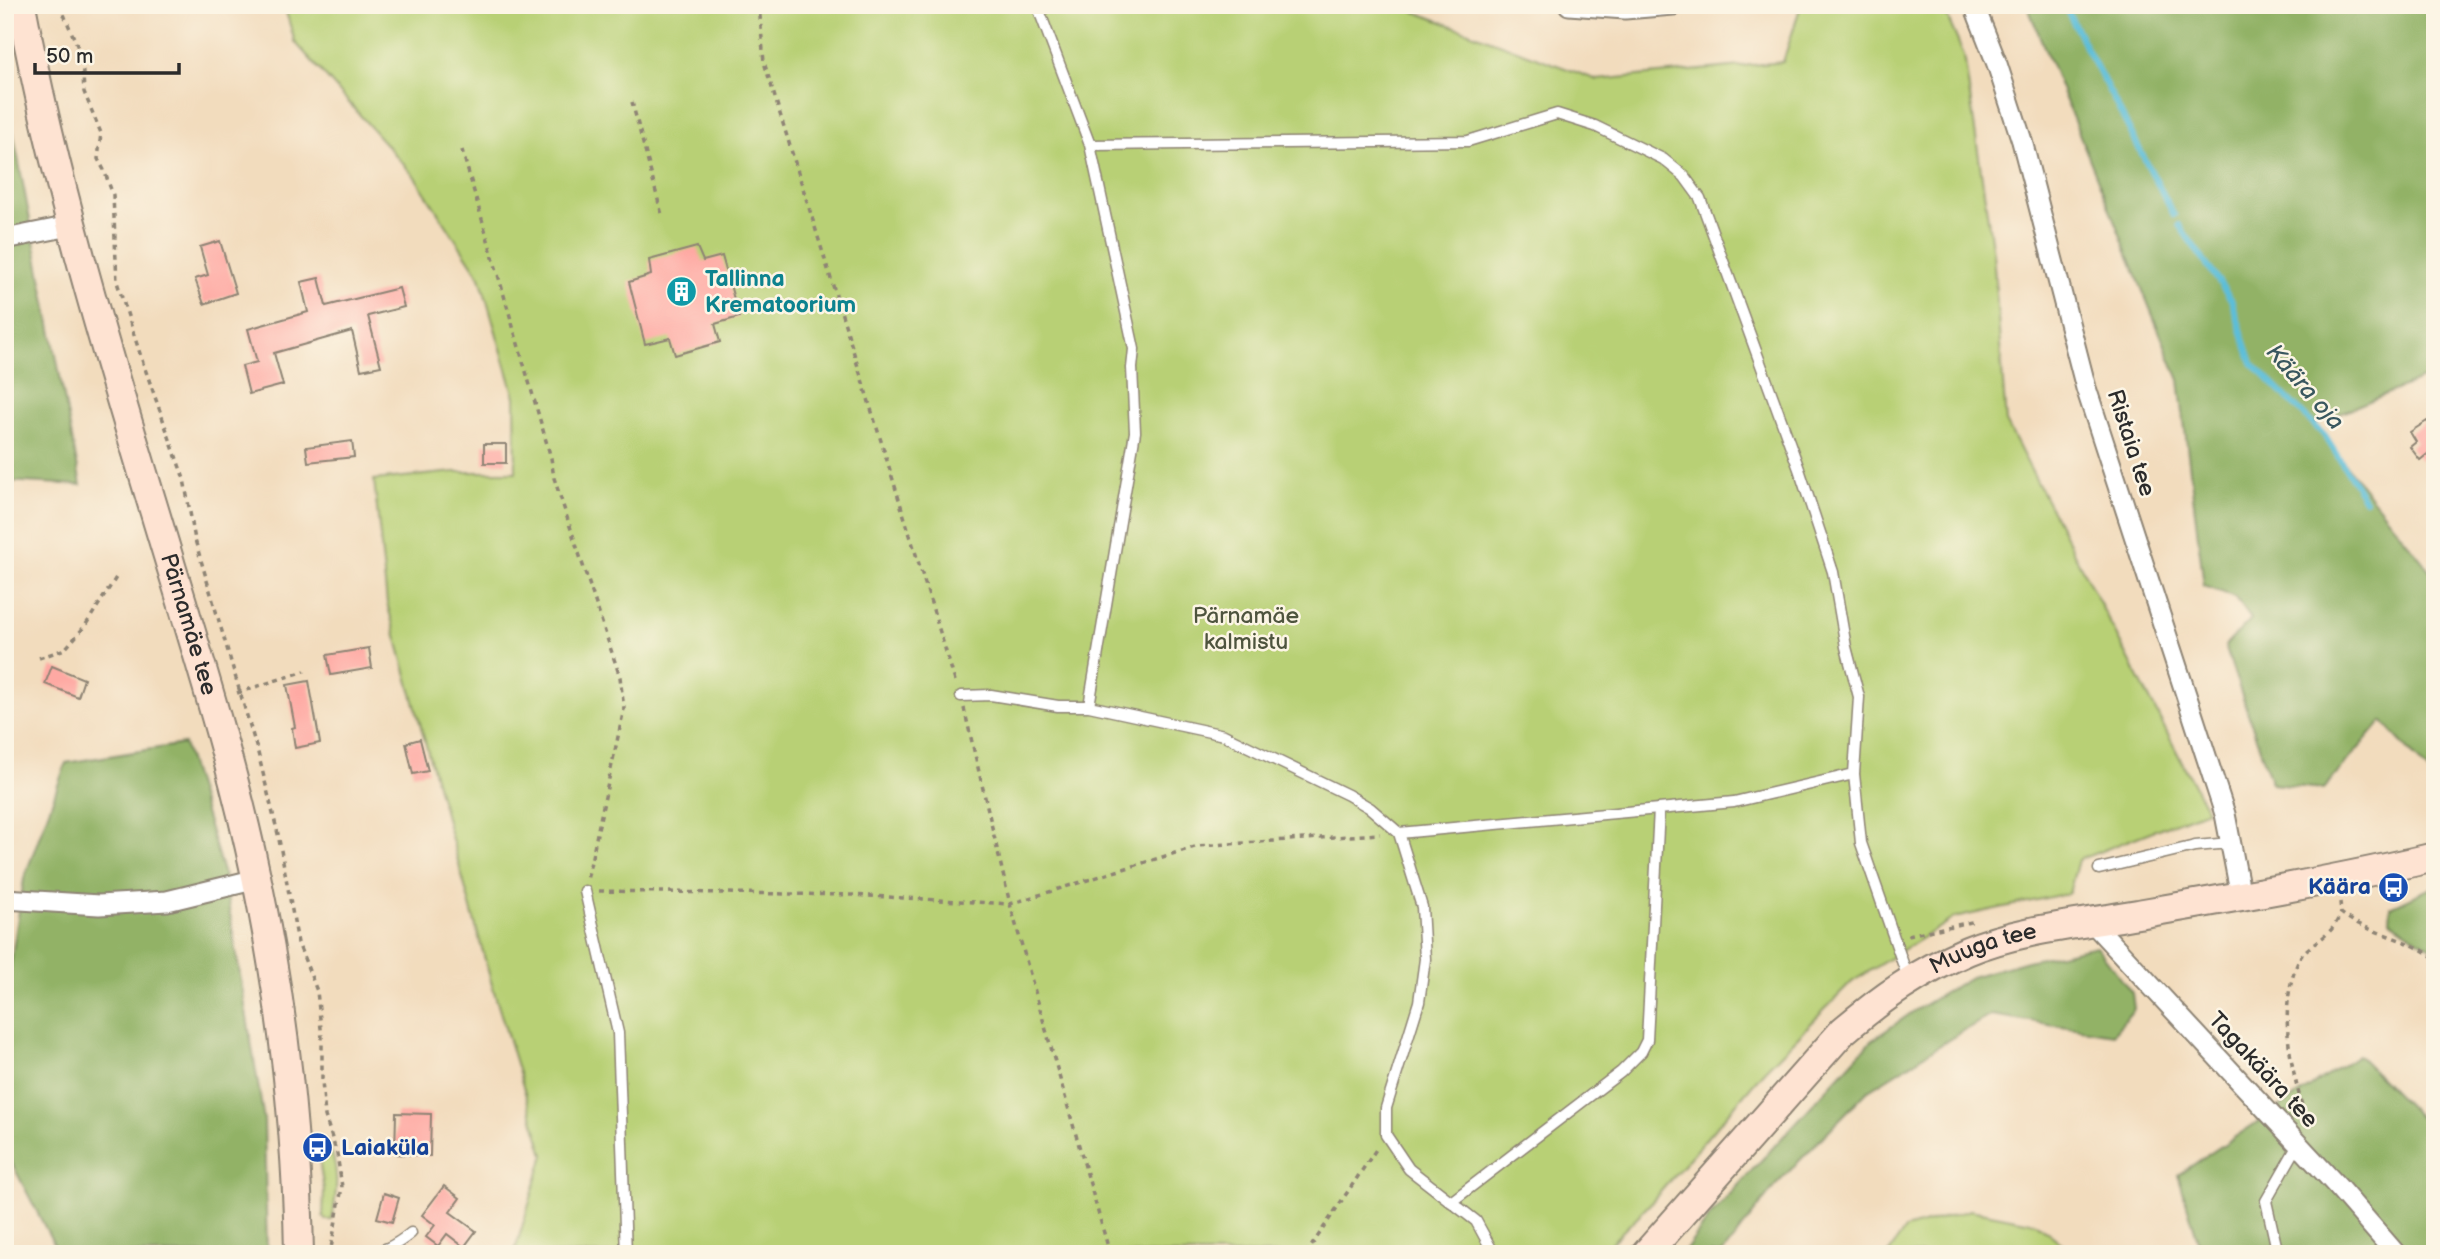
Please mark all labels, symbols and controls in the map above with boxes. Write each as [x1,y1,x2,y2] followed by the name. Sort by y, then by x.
[35,32,178,76] scale bar
[46,44,93,69] text: 50 m
[705,265,856,319] place label: Tallinna Krematoorium
[665,275,699,309] building icon: Tallinna Krematoorium
[2260,338,2350,436] water label: Käära oja
[2101,386,2161,500] street label: Ristaia tee
[154,550,223,698] street label: Pärnamäe tee
[1193,602,1299,656] park label: Pärnamäe kalmistu
[2377,870,2411,904] bus stop icon: Käära
[2308,873,2371,901] place label: Käära
[1925,917,2039,981] street label: Muuga tee
[2202,1006,2324,1134] street label: Tagakäära tee
[301,1131,335,1165] bus stop icon: Laiaküla
[341,1134,430,1162] place label: Laiaküla

